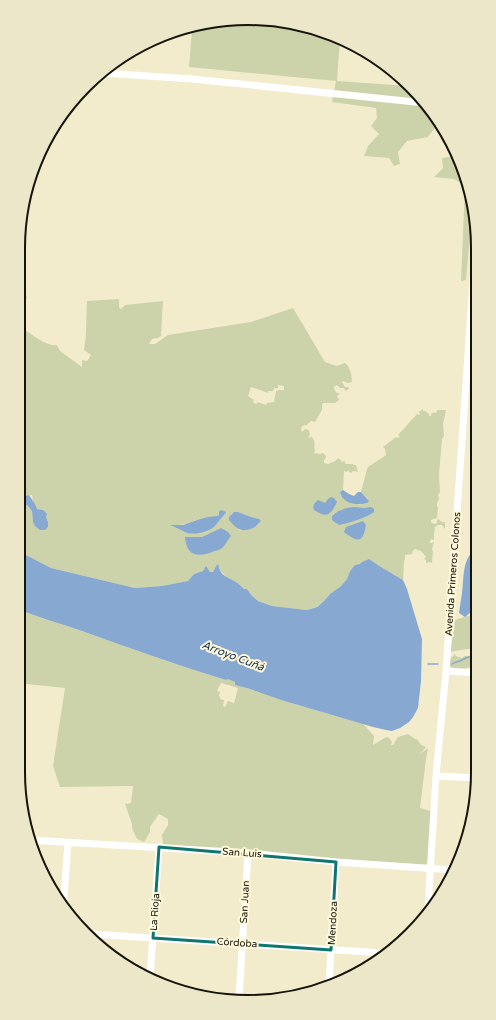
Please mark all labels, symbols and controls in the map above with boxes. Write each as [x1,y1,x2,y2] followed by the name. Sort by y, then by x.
[443,511,463,637] street label: Avenida Primeros Colonos
[200,638,267,674] water label: Arroyo Cuñá
[222,846,262,860] street label: San Luis
[238,880,252,924] street label: San Juan
[148,893,162,931] street label: La Rioja
[326,901,340,945] street label: Mendoza
[216,936,258,950] street label: Córdoba

